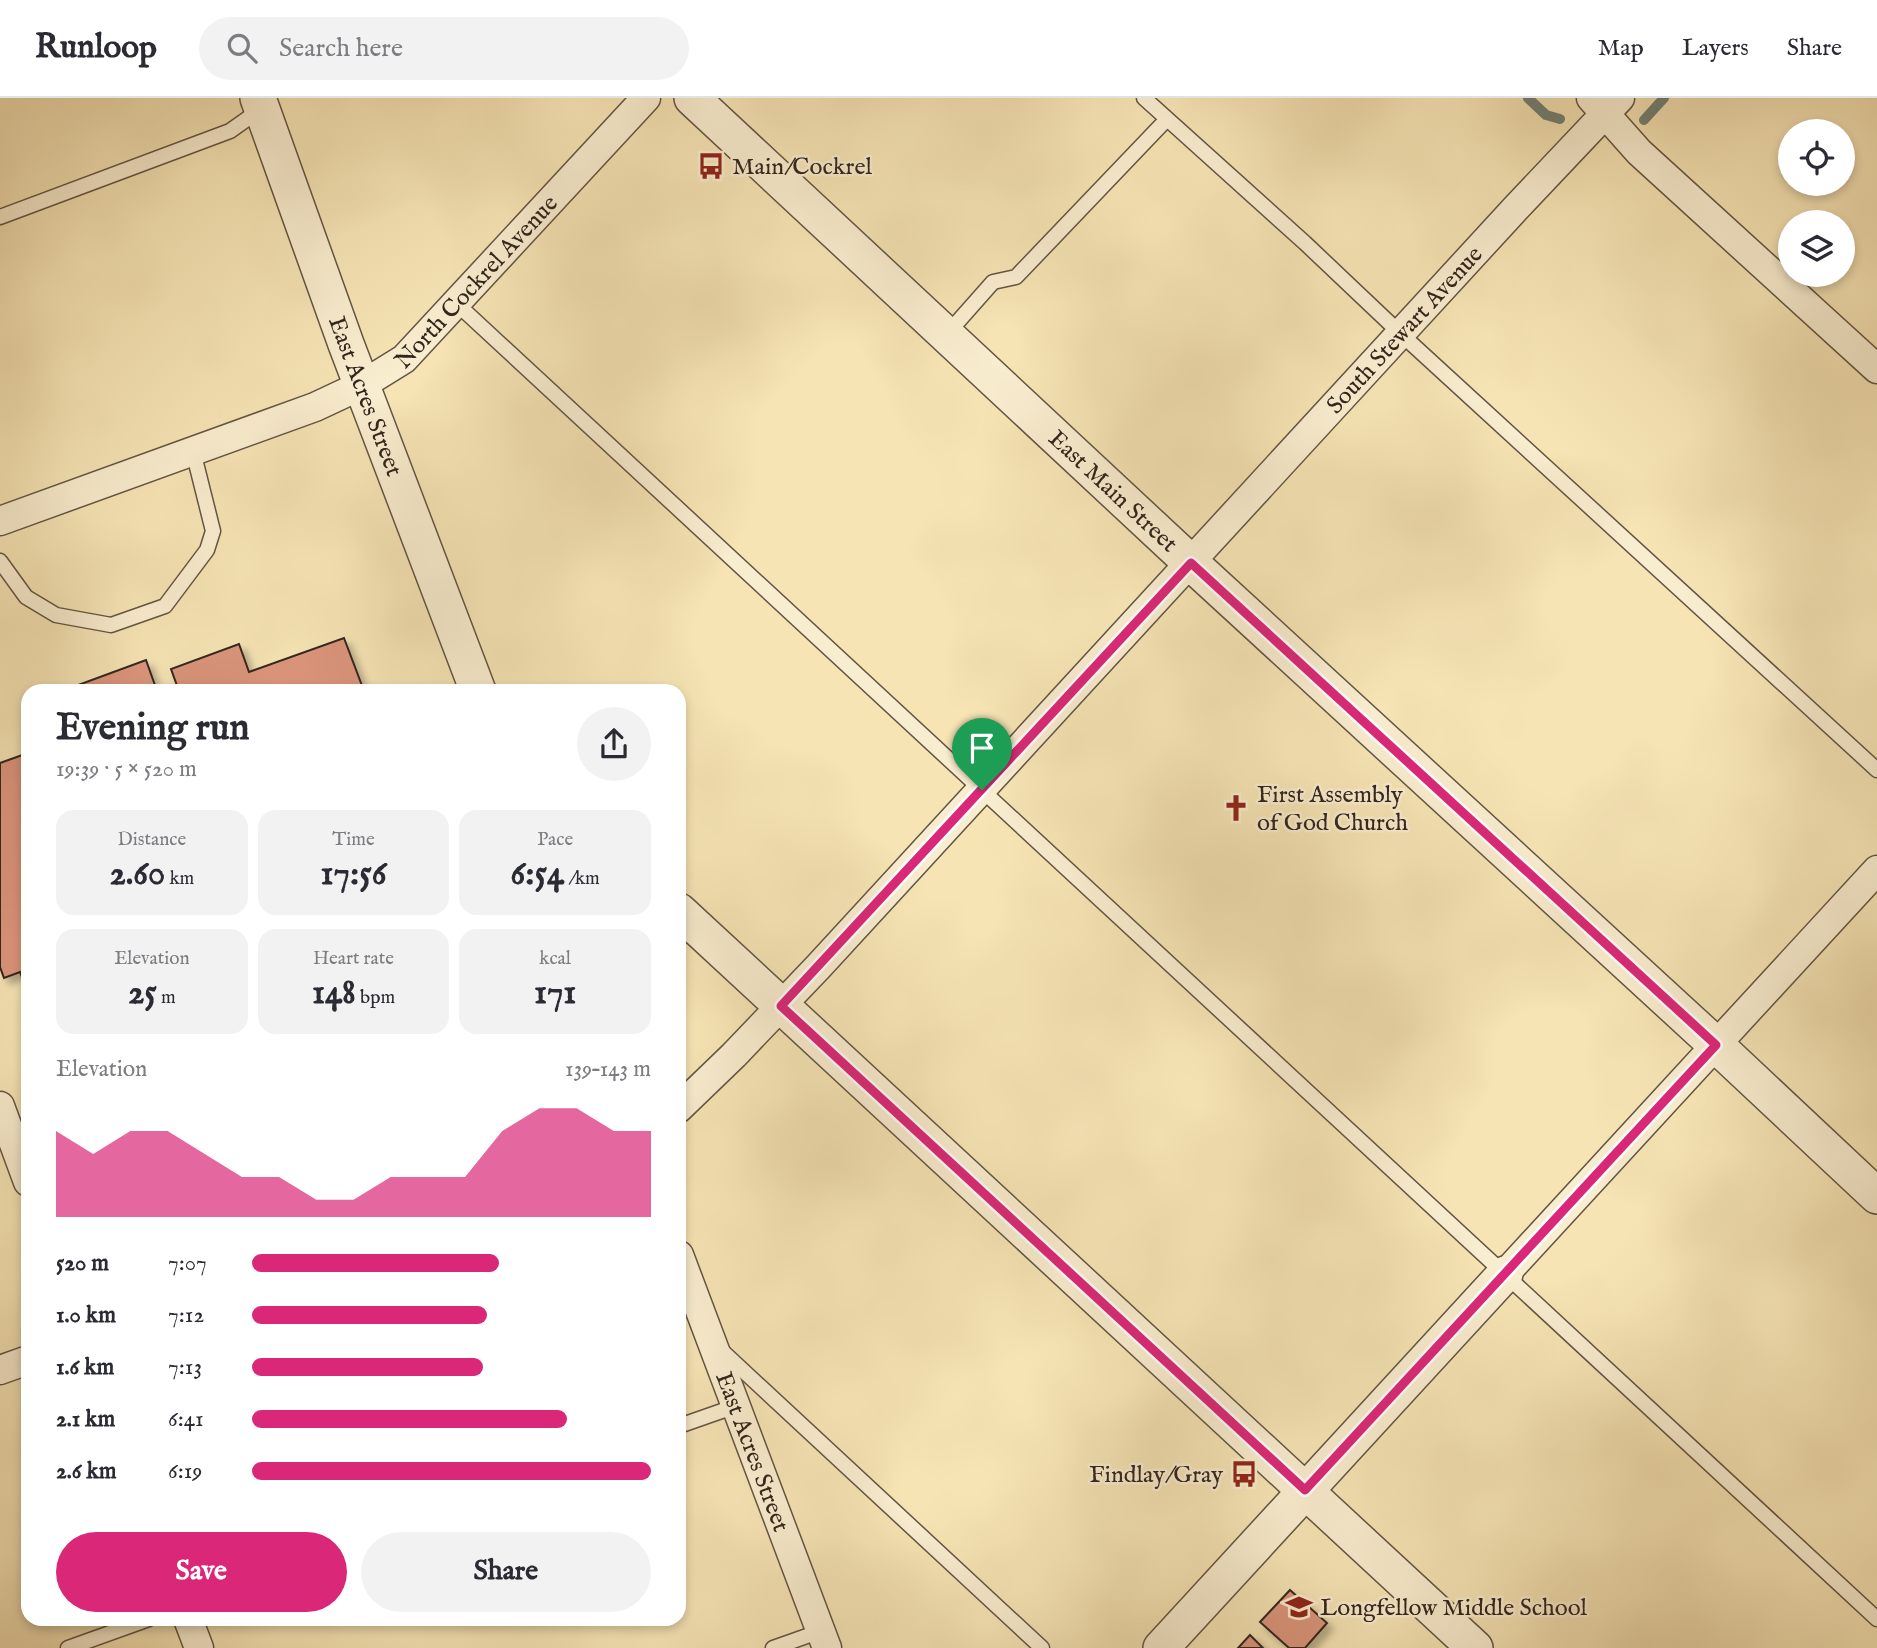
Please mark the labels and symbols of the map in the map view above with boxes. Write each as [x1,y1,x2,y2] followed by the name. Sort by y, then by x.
[696,151,726,181] bus stop icon: Main/Cockrel
[732,152,872,183] place label: Main/Cockrel
[389,189,565,376] street label: North Cockrel Avenue
[1320,240,1490,421] street label: South Stewart Avenue
[320,312,409,481] street label: East Acres Street
[1041,424,1184,560] street label: East Main Street
[952,718,1012,790] pin
[1257,780,1408,839] place label: First Assembly of God Church
[1221,793,1251,823] church icon: First Assembly of God Church
[707,1368,796,1536] street label: East Acres Street
[1229,1459,1259,1489] bus stop icon: Findlay/Gray
[1089,1460,1223,1491] place label: Findlay/Gray
[1284,1592,1314,1622] school or university icon: Longfellow Middle School
[1320,1593,1588,1624] place label: Longfellow Middle School

